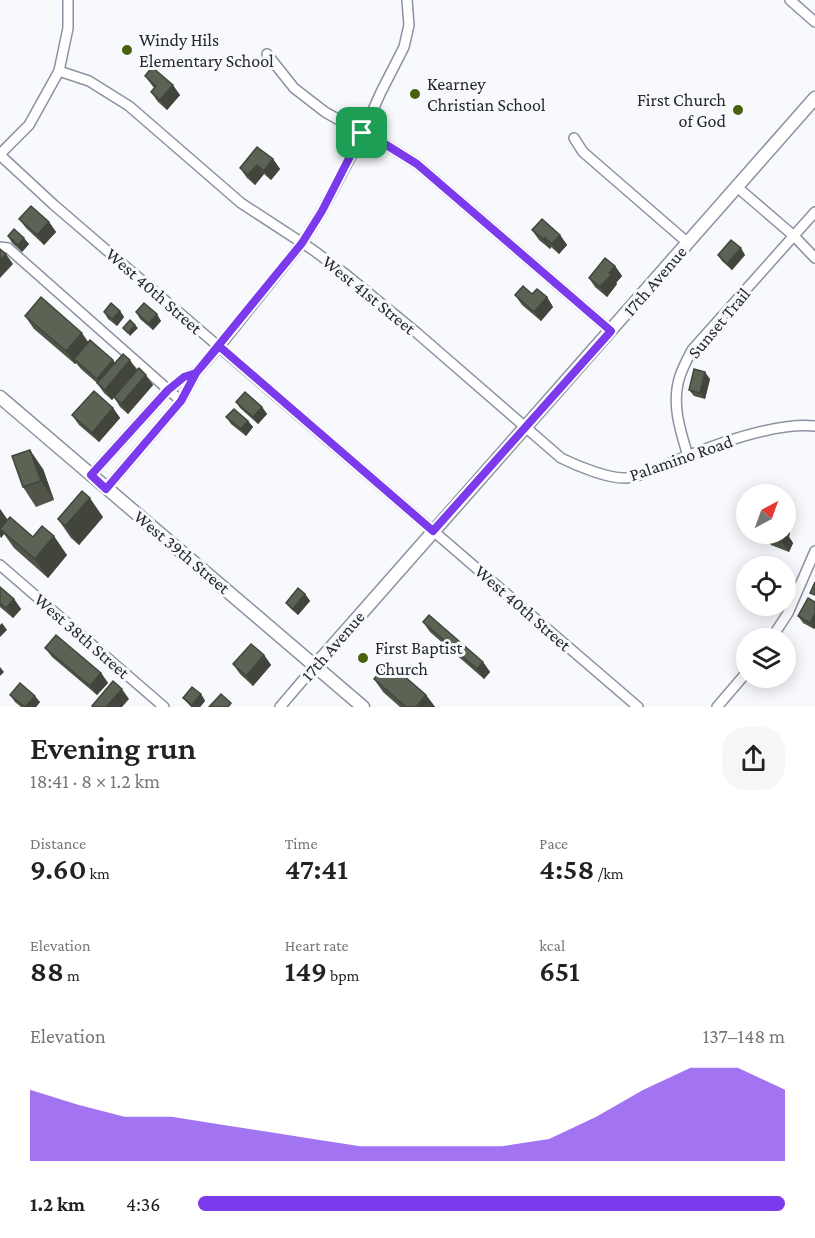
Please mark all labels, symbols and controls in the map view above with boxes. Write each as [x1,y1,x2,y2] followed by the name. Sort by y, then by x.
[139,30,274,71] place label: Windy Hils Elementary School
[120,43,134,57] marker: Windy Hils Elementary School
[427,74,546,115] place label: Kearney Christian School
[408,87,422,101] marker: Kearney Christian School
[637,90,727,131] place label: First Church of God
[731,103,745,117] marker: First Church of God
[336,107,387,158] pin
[345,116,378,149] icon: arrive
[619,242,691,320] street label: 17th Avenue
[102,244,207,339] street label: West 40th Street
[318,251,420,339] street label: West 41st Street
[684,284,754,362] street label: Sunset Trail
[627,431,736,485] street label: Palamino Road
[736,484,796,544] north arrow
[736,484,796,688] map controls
[130,506,235,599] street label: West 39th Street
[736,556,796,616] button: locate
[471,561,576,656] street label: West 40th Street
[30,589,134,683] street label: West 38th Street
[297,607,369,685] street label: 17th Avenue
[736,628,796,688] button: layers
[375,638,464,679] place label: First Baptist Church
[356,651,370,665] marker: First Baptist Church
[722,727,785,790] button: share
[30,729,196,766] text: Evening run
[30,770,160,792] text: 18:41 · 8 × 1.2 km
[30,835,86,852] text: Distance
[285,835,317,852] text: Time
[539,835,568,852] text: Pace
[30,852,86,885] text: 9.60
[285,852,348,885] text: 47:41
[539,852,594,885] text: 4:58
[86,865,110,882] text: km
[594,865,624,882] text: /km
[30,937,91,954] text: Elevation
[285,937,349,954] text: Heart rate
[539,937,565,954] text: kcal
[30,954,64,987] text: 88
[285,954,327,987] text: 149
[539,954,580,987] text: 651
[64,967,80,984] text: m
[327,967,359,984] text: bpm
[30,1025,106,1047] text: Elevation
[703,1025,785,1047] text: 137–148 m
[30,1193,85,1215] text: 1.2 km
[126,1193,160,1215] text: 4:36

